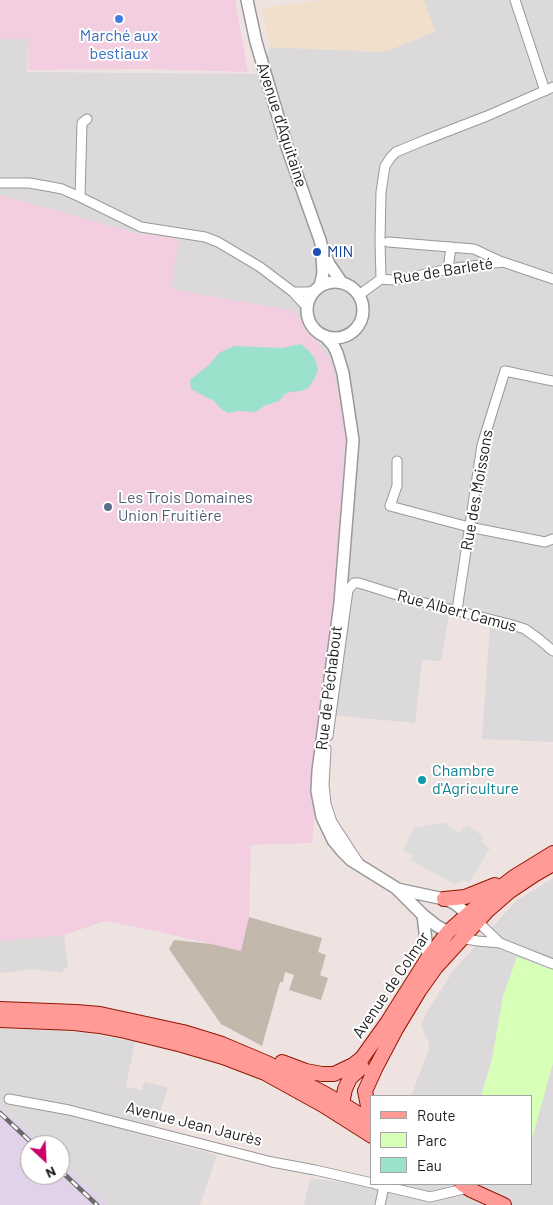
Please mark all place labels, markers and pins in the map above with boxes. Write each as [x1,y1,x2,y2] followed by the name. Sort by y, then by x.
[113,13,125,25] marker: Marché aux bestiaux
[80,26,158,64] place label: Marché aux bestiaux
[327,242,353,262] place label: MIN
[311,246,323,258] marker: MIN
[118,488,253,526] place label: Les Trois Domaines Union Fruitière
[102,501,114,513] marker: Les Trois Domaines Union Fruitière
[432,761,519,799] place label: Chambre d'Agriculture
[416,774,428,786] marker: Chambre d'Agriculture

